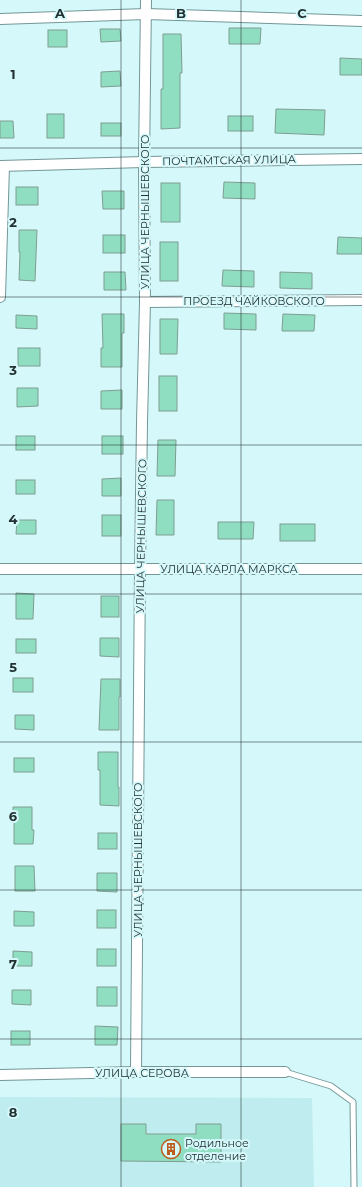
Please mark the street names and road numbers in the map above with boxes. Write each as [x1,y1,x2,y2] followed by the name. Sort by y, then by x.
[138,135,152,289] street label: УЛИЦА ЧЕРНЫШЕВСКОГО
[162,152,297,168] street label: ПОЧТАМТСКАЯ УЛИЦА
[183,294,325,308] street label: ПРОЕЗД ЧАЙКОВСКОГО
[133,459,149,613] street label: УЛИЦА ЧЕРНЫШЕВСКОГО
[160,562,299,576] street label: УЛИЦА КАРЛА МАРКСА
[131,783,145,937] street label: УЛИЦА ЧЕРНЫШЕВСКОГО
[95,1066,190,1080] street label: УЛИЦА СЕРОВА

